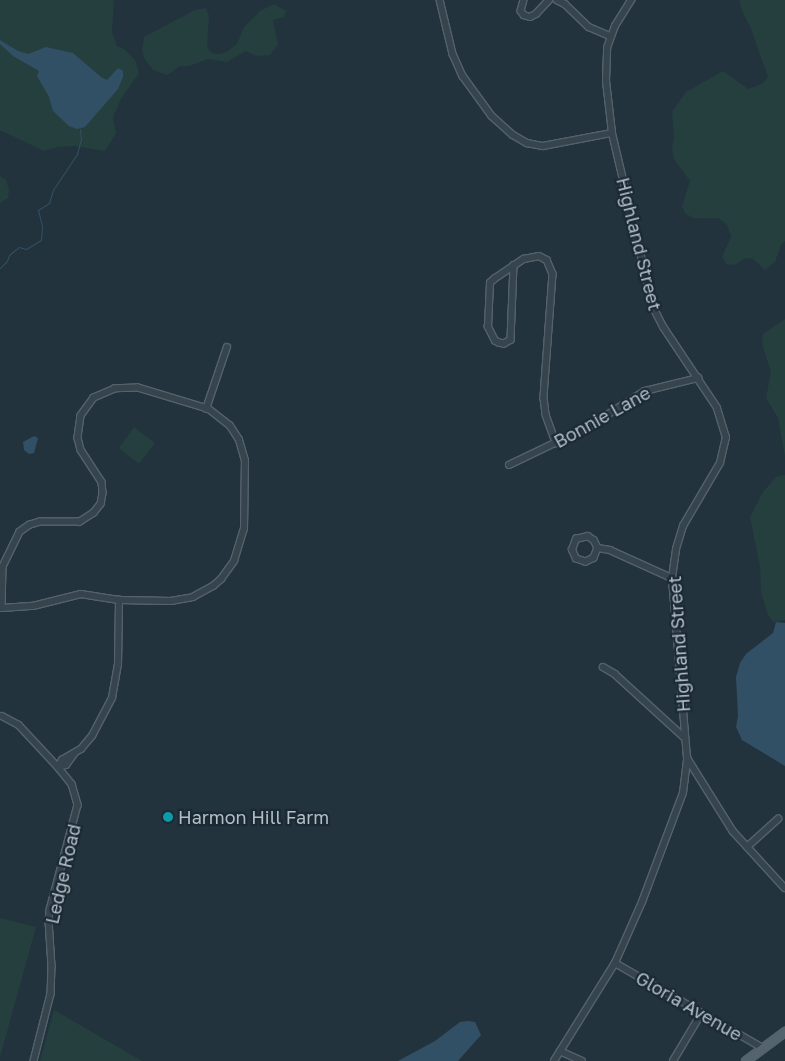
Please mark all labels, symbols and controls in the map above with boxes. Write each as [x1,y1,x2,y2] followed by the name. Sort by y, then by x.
[612,175,666,313] street label: Highland Street
[550,382,654,452] street label: Bonnie Lane
[663,575,695,713] street label: Highland Street
[178,806,329,828] place label: Harmon Hill Farm
[162,811,174,823] marker: Harmon Hill Farm
[41,822,85,926] street label: Ledge Road
[632,967,746,1045] street label: Gloria Avenue

